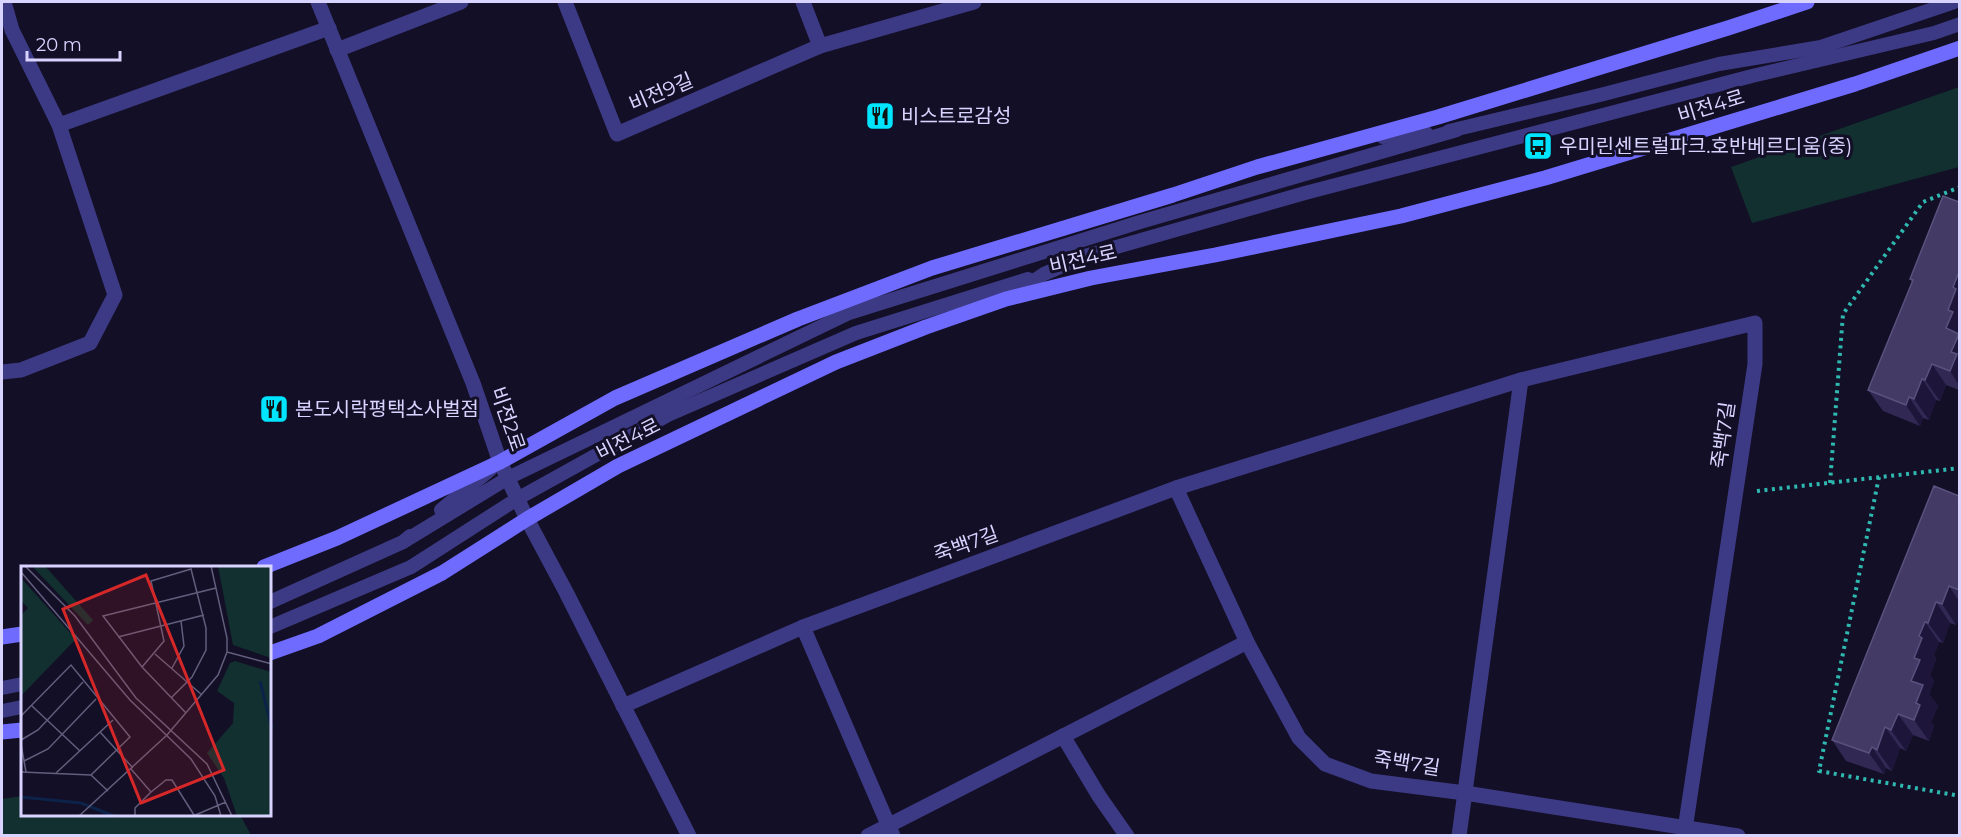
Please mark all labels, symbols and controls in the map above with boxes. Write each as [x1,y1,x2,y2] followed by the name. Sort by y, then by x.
[27,24,120,62] scale bar
[36,34,82,56] text: 20 m
[625,68,697,116] street label: 비전9길
[1675,85,1747,127] street label: 비전4로
[864,100,896,132] restaurant icon: 비스트로감성
[901,104,1011,128] place label: 비스트로감성
[1522,130,1554,162] bus stop icon: 우미린센트럴파크.호반베르디움(중)
[1559,134,1852,158] place label: 우미린센트럴파크.호반베르디움(중)
[1047,240,1119,278] street label: 비전4로
[486,384,530,454] street label: 비전2로
[258,393,290,425] restaurant icon: 본도시락평택소사벌점
[295,397,479,421] place label: 본도시락평택소사벌점
[1706,400,1740,470] street label: 죽백7길
[592,413,664,465] street label: 비전4로
[930,521,1002,567] street label: 죽백7길
[21,566,272,816] inset map
[1372,746,1442,780] street label: 죽백7길

